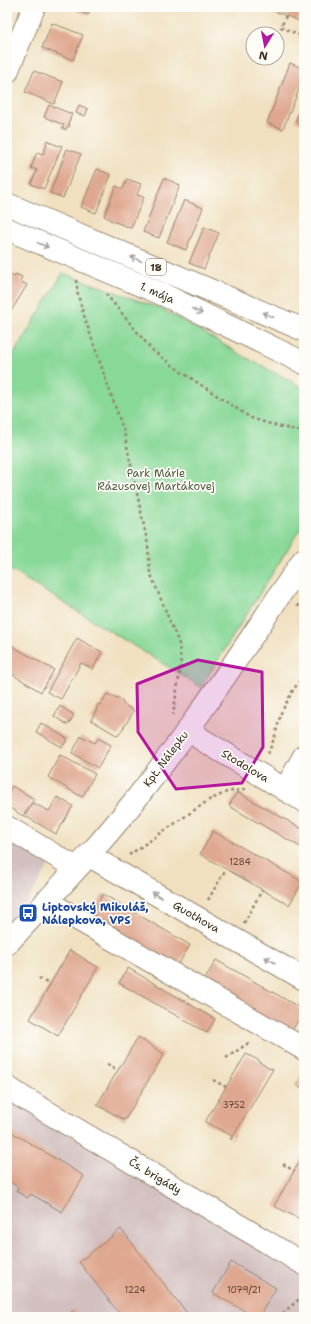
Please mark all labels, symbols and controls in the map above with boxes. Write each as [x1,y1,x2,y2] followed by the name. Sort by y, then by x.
[245,26,285,66] north arrow
[257,47,269,63] text: N
[36,241,48,249] one-way arrow
[130,255,142,262] one-way arrow
[146,259,166,275] road number: 18
[137,279,177,307] street label: 1. mája
[191,308,203,315] one-way arrow
[263,311,275,318] one-way arrow
[97,466,215,494] park label: Park Márie Rázusovej Martákovej
[140,728,192,790] street label: Kpt. Nálepku
[218,746,272,786] street label: Stodolova
[229,856,251,868] house number: 1284
[152,891,164,899] one-way arrow
[170,898,222,936] street label: Guothova
[42,900,149,928] place label: Liptovský Mikuláš, Nálepkova, VPS
[17,902,39,924] bus stop icon: Liptovský Mikuláš, Nálepkova, VPS
[264,955,276,963] one-way arrow
[223,1099,245,1111] house number: 3752
[126,1154,185,1198] street label: Čs. brigády
[124,1284,146,1296] house number: 1224
[227,1284,261,1296] house number: 1079/21

